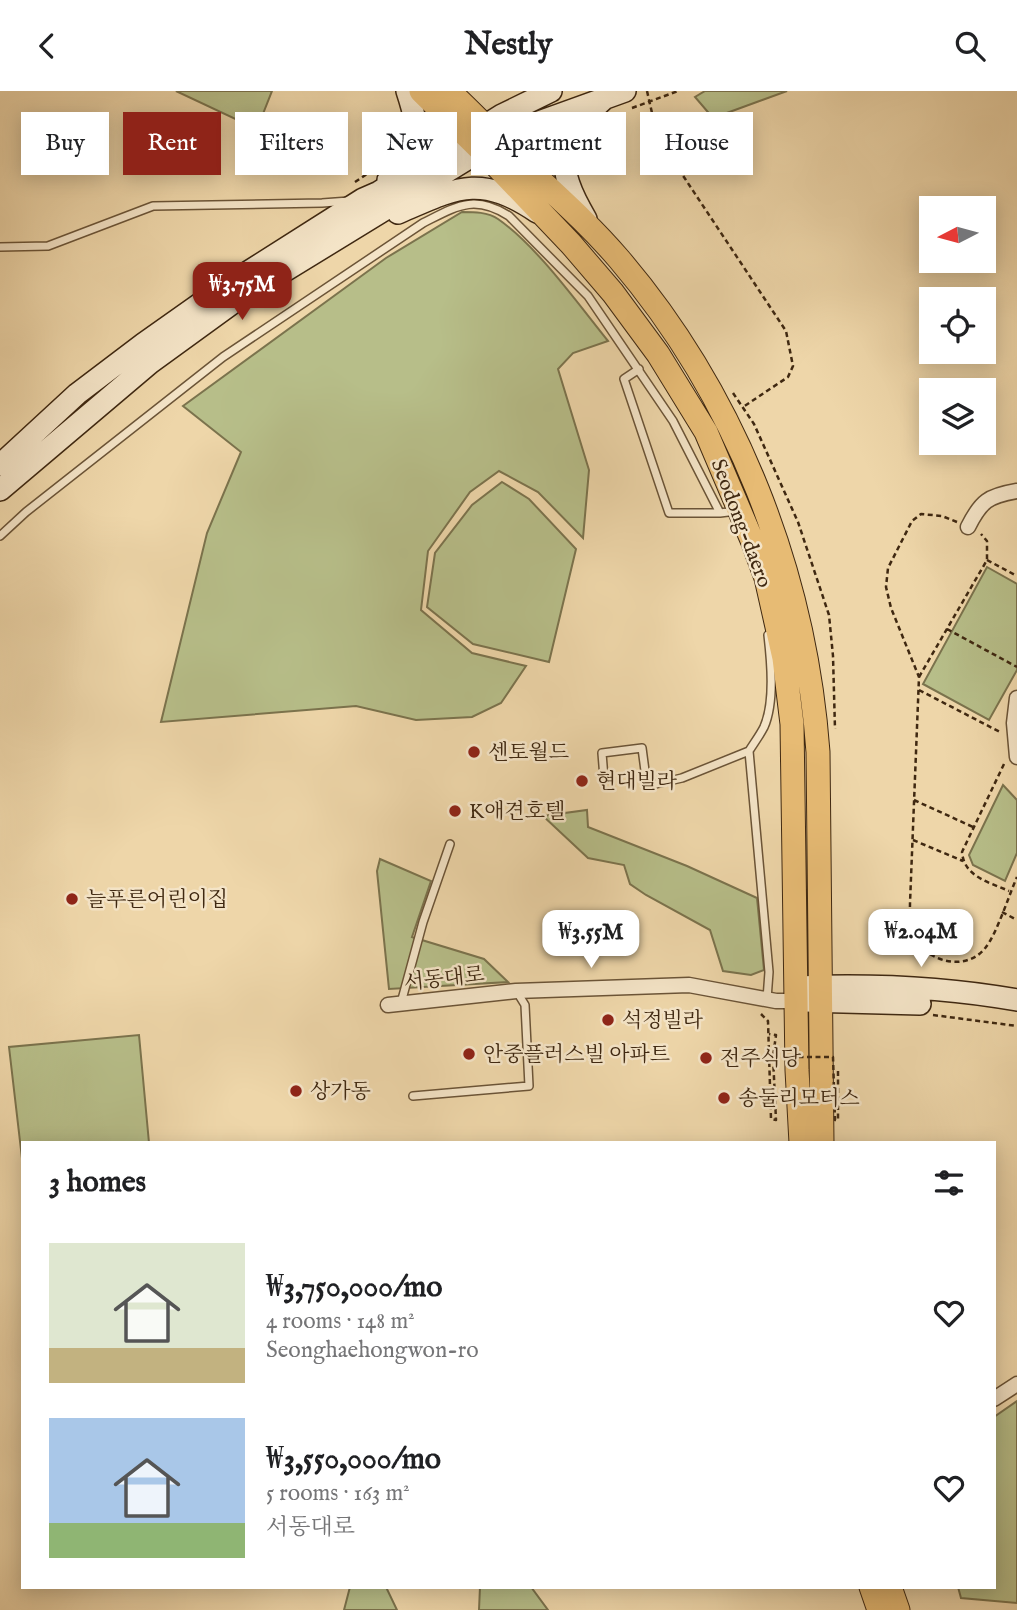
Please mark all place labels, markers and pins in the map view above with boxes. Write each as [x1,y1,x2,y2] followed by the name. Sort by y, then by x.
[185,263,299,322] pin: ₩3.75M
[488,740,569,767] place label: 센토월드
[466,744,482,760] marker: 센토월드
[596,769,678,796] place label: 현대빌라
[574,773,590,789] marker: 현대빌라
[469,799,565,826] place label: K애견호텔
[447,803,463,819] marker: K애견호텔
[86,887,228,914] place label: 늘푸른어린이집
[64,891,80,907] marker: 늘푸른어린이집
[864,909,978,969] pin: ₩2.04M
[534,911,648,970] pin: ₩3.55M
[622,1008,704,1035] place label: 석정빌라
[600,1012,616,1028] marker: 석정빌라
[483,1042,670,1069] place label: 안중플러스빌 아파트
[461,1046,477,1062] marker: 안중플러스빌 아파트
[720,1046,802,1073] place label: 전주식당
[698,1050,714,1066] marker: 전주식당
[310,1079,371,1106] place label: 상가동
[288,1083,304,1099] marker: 상가동
[738,1086,860,1113] place label: 송둘리모터스
[716,1090,732,1106] marker: 송둘리모터스

